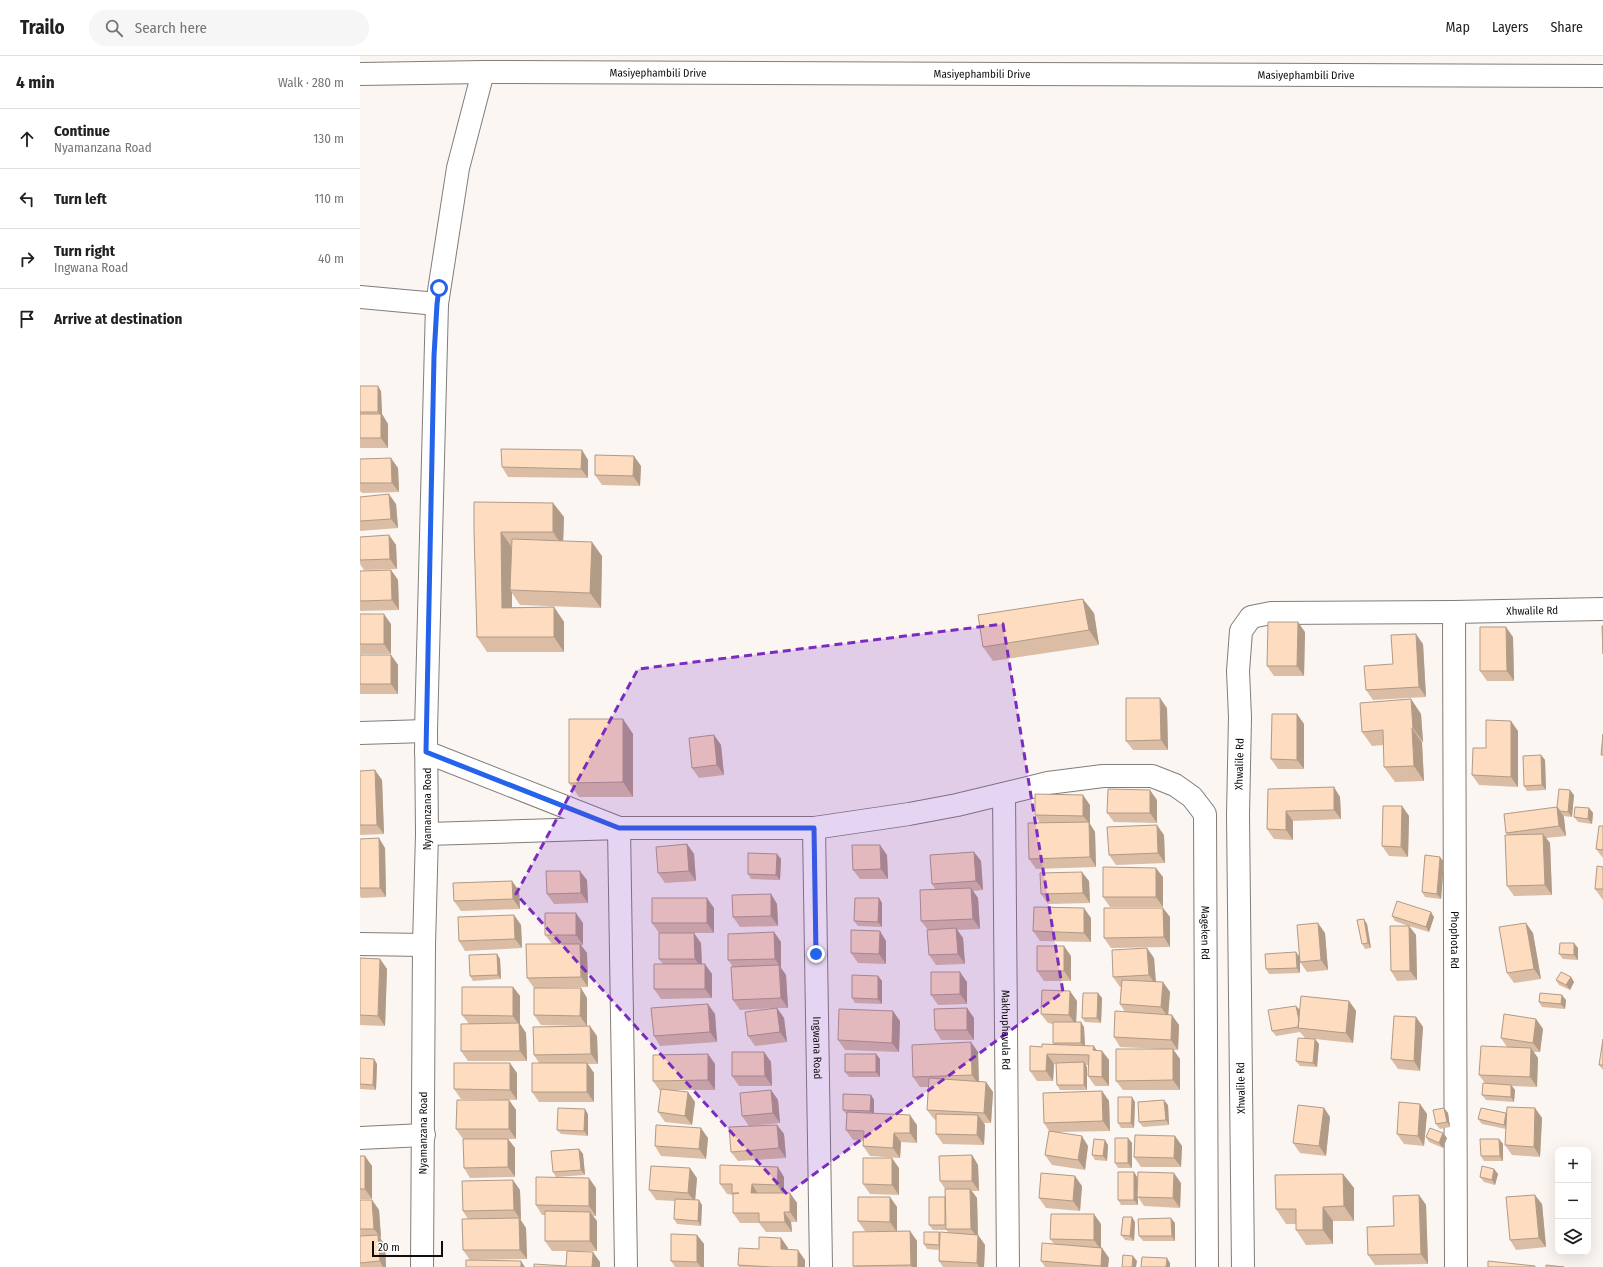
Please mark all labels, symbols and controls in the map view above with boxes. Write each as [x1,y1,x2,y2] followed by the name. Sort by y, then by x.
[89,10,369,46] search box
[20,16,65,39] text: Trailo
[103,17,125,39] icon: search
[135,19,207,37] text: Search here
[1446,19,1470,36] text: Map
[1492,19,1528,36] text: Layers
[1550,19,1583,36] text: Share
[610,66,706,79] street label: Masiyephambili Drive
[934,67,1030,80] street label: Masiyephambili Drive
[1258,68,1354,82] street label: Masiyephambili Drive
[16,72,55,93] text: 4 min
[278,75,344,90] text: Walk · 280 m
[54,122,110,140] text: Continue
[16,128,38,150] icon: ahead
[313,131,344,146] text: 130 m
[54,140,152,155] text: Nyamanzana Road
[16,188,38,210] icon: left
[54,190,107,208] text: Turn left
[314,191,344,206] text: 110 m
[54,242,115,260] text: Turn right
[16,248,38,270] icon: right
[318,251,344,266] text: 40 m
[54,260,128,275] text: Ingwana Road
[430,279,448,297] route start
[16,308,38,330] icon: arrive
[54,310,182,328] text: Arrive at destination
[1506,603,1558,617] street label: Xhwalile Rd
[1232,738,1246,790] street label: Xhwalile Rd
[421,768,434,850] street label: Nyamanzana Road
[1199,906,1212,960] street label: Mageken Rd
[1448,911,1462,969] street label: Phophota Rd
[807,945,825,963] route end
[999,990,1013,1070] street label: Makhuphavula Rd
[811,1016,825,1080] street label: Ingwana Road
[1234,1062,1248,1114] street label: Xhwalile Rd
[416,1092,430,1174] street label: Nyamanzana Road
[1555,1147,1591,1255] map controls
[1555,1147,1591,1183] button: +
[1555,1183,1591,1219] button: −
[1555,1219,1591,1255] button: layers
[372,1239,443,1258] scale bar
[378,1241,400,1254] text: 20 m

